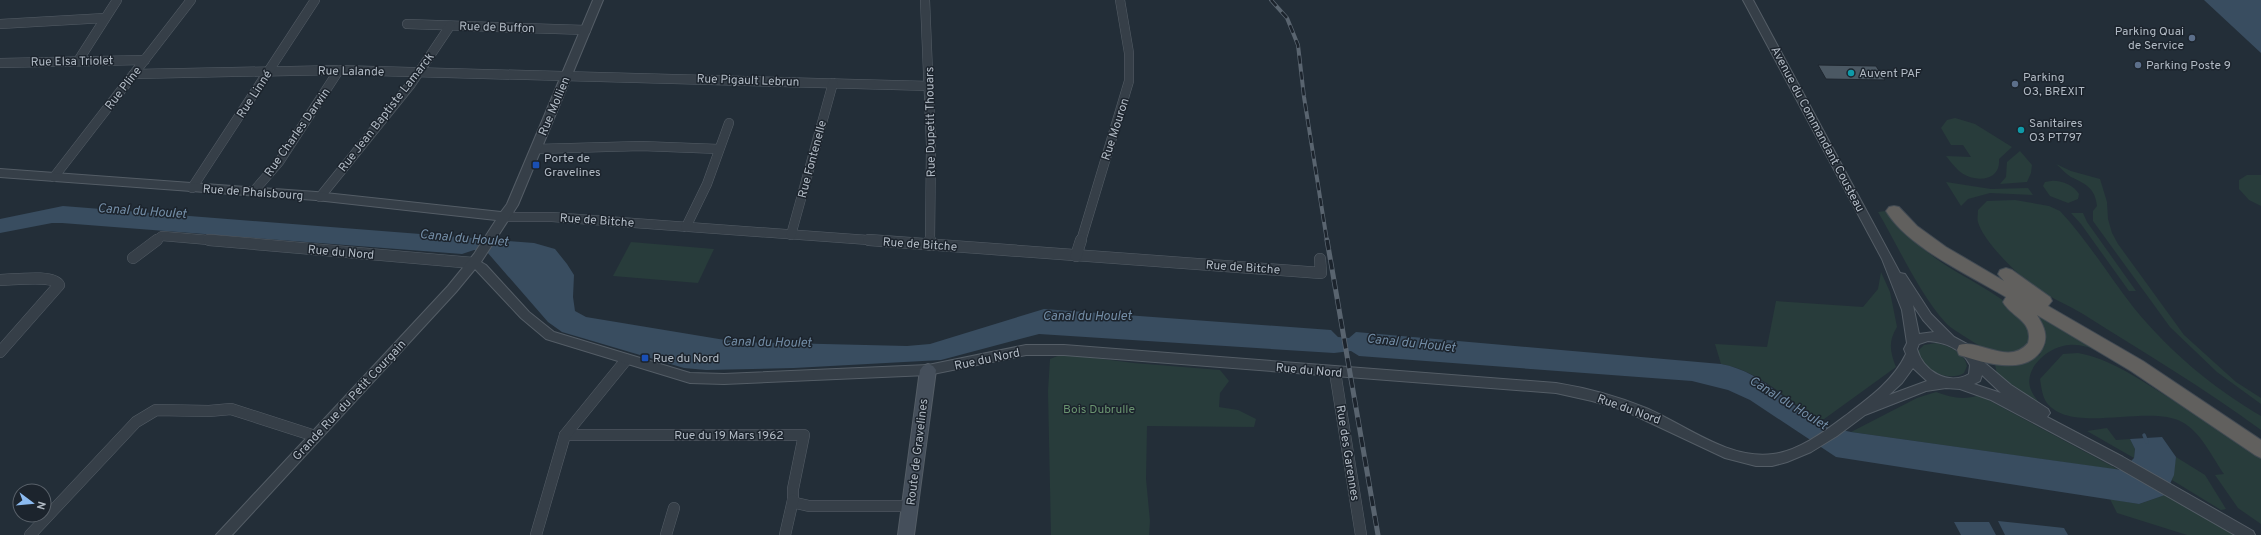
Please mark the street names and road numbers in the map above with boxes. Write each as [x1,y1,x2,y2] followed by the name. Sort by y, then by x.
[459,19,535,37] street label: Rue de Buffon
[1767,44,1868,215] street label: Avenue du Commandant Cousteau
[335,50,438,175] street label: Rue Jean Baptiste Lamarck
[31,53,113,71] street label: Rue Elsa Triolet
[318,63,384,81] street label: Rue Lalande
[102,64,146,114] street label: Rue Pline
[922,67,940,177] street label: Rue Dupetit Thouars
[233,68,276,121] street label: Rue Linné
[696,71,800,91] street label: Rue Pigault Lebrun
[535,74,575,138] street label: Rue Mollien
[261,85,334,180] street label: Rue Charles Darwin
[1098,96,1134,163] street label: Rue Mouron
[795,119,831,200] street label: Rue Fontenelle
[202,181,304,204] street label: Rue de Phalsbourg
[559,210,635,232] street label: Rue de Bitche
[882,234,958,256] street label: Rue de Bitche
[307,242,375,264] street label: Rue du Nord
[1205,257,1281,279] street label: Rue de Bitche
[289,337,410,464] street label: Grande Rue du Petit Courgain
[953,345,1021,375] street label: Rue du Nord
[1275,360,1343,382] street label: Rue du Nord
[1595,391,1663,429] street label: Rue du Nord
[904,398,932,506] street label: Route de Gravelines
[1332,404,1362,502] street label: Rue des Garennes
[674,428,784,444] street label: Rue du 19 Mars 1962

